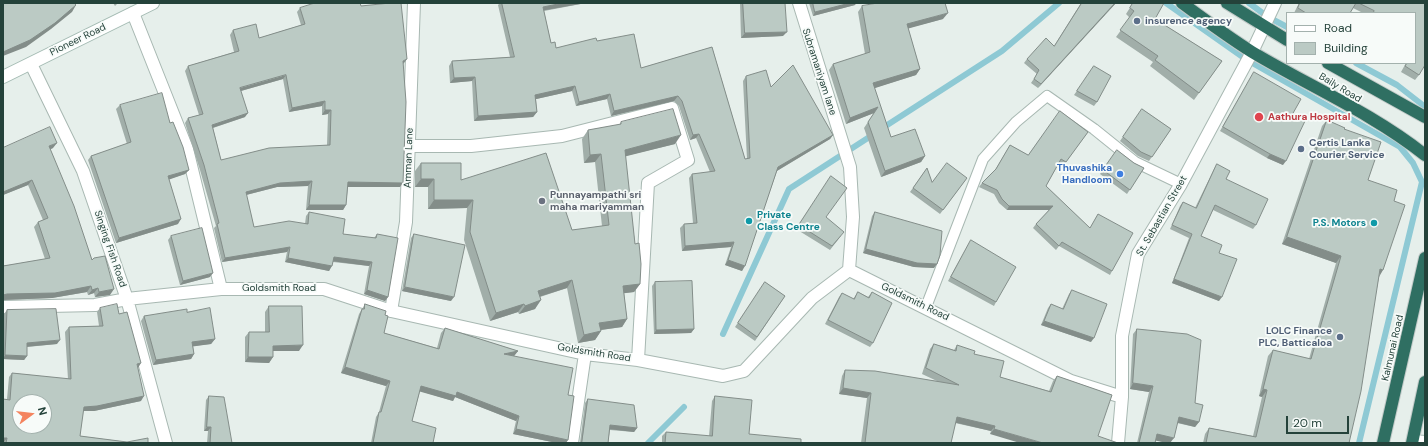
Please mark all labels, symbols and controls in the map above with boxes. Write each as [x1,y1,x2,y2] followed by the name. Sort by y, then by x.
[1286,12,1416,64] legend
[1145,15,1232,27] place label: insurence agency
[1132,16,1142,26] marker: insurence agency
[1324,20,1352,36] text: Road
[48,21,108,59] street label: Pioneer Road
[799,27,839,117] street label: Subramaniyam lane
[1324,40,1368,56] text: Building
[1317,71,1363,105] street label: Baily Road
[1253,111,1265,123] marker: Aathura Hospital
[1268,111,1350,123] place label: Aathura Hospital
[402,128,416,188] street label: Amman Lane
[1309,137,1385,160] place label: Certis Lanka Courier Service
[1296,144,1306,154] marker: Certis Lanka Courier Service
[1057,162,1112,186] place label: Thuvashika Handloom
[1115,169,1125,179] marker: Thuvashika Handloom
[1134,174,1190,258] street label: St. Sebastian Street
[550,189,644,212] place label: Punnayampathi sri maha mariyamman
[537,196,547,206] marker: Punnayampathi sri maha mariyamman
[91,209,129,289] street label: Singing Fish Road
[757,209,820,232] place label: Private Class Centre
[744,216,754,226] marker: Private Class Centre
[1313,217,1366,229] place label: P.S. Motors
[1369,218,1379,228] marker: P.S. Motors
[879,280,951,324] street label: Goldsmith Road
[242,282,316,294] street label: Goldsmith Road
[1380,314,1406,382] street label: Kalmunai Road
[1259,325,1332,348] place label: LOLC Finance PLC, Batticaloa
[1335,332,1345,342] marker: LOLC Finance PLC, Batticaloa
[557,341,631,365] street label: Goldsmith Road
[12,394,52,434] north arrow
[35,405,50,417] text: N
[1288,408,1351,434] scale bar
[1293,415,1322,431] text: 20 m

